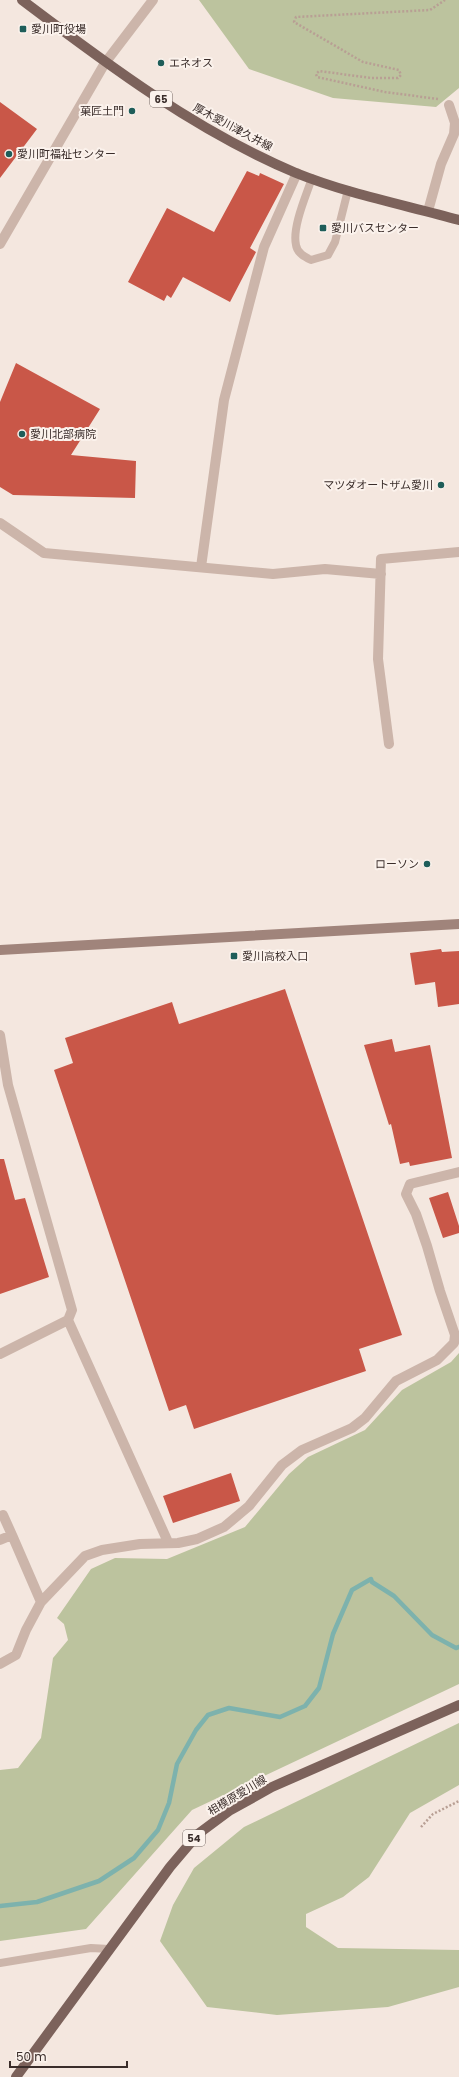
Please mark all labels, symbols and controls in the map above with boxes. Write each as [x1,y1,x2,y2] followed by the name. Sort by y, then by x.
[31,21,86,37] place label: 愛川町役場
[18,24,28,34] marker: 愛川町役場
[169,55,213,71] place label: エネオス
[156,58,166,68] marker: エネオス
[150,91,172,107] road number: 65
[190,99,276,155] street label: 厚木愛川津久井線
[80,103,124,119] place label: 菓匠土門
[127,106,137,116] marker: 菓匠土門
[17,146,116,162] place label: 愛川町福祉センター
[4,149,14,159] marker: 愛川町福祉センター
[331,220,419,236] place label: 愛川バスセンター
[318,223,328,233] marker: 愛川バスセンター
[30,426,96,442] place label: 愛川北部病院
[17,429,27,439] marker: 愛川北部病院
[323,477,433,493] place label: マツダオートザム愛川
[436,480,446,490] marker: マツダオートザム愛川
[375,856,419,872] place label: ローソン
[422,859,432,869] marker: ローソン
[242,948,308,964] place label: 愛川高校入口
[229,951,239,961] marker: 愛川高校入口
[205,1771,269,1819] street label: 相模原愛川線
[183,1830,205,1846] road number: 54
[10,2043,127,2069] scale bar
[16,2048,47,2065] text: 50 m

